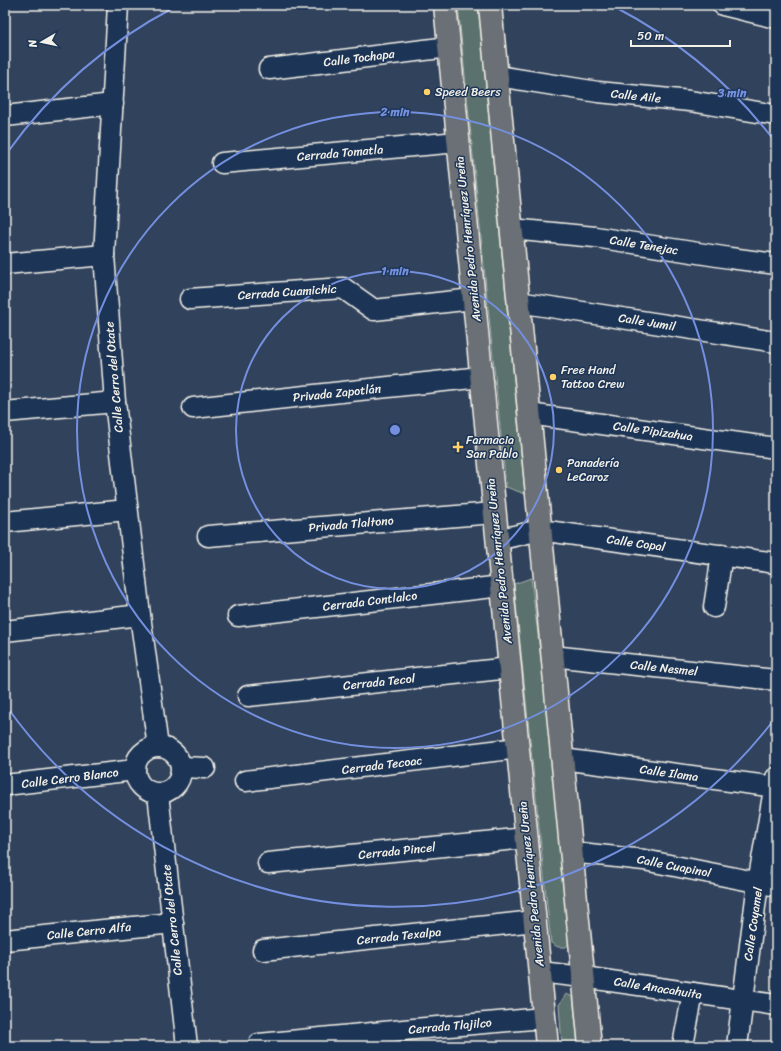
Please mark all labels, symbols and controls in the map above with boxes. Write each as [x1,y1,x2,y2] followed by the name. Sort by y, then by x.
[22,22,62,62] north arrow
[631,22,730,48] scale bar
[637,25,664,47] text: 50 m
[23,38,43,50] text: N
[322,43,397,73] street label: Calle Tochapa
[435,81,501,103] place label: Speed Beers
[610,82,662,110] street label: Calle Aile
[717,82,747,104] text: 3 min
[422,87,432,97] marker: Speed Beers
[379,101,410,123] text: 2 min
[296,138,384,168] street label: Cerrada Tomatla
[448,155,488,324] street label: Avenida Pedro Henríquez Ureña
[608,229,680,261] street label: Calle Tenejac
[381,260,409,282] text: 1 min
[237,278,337,306] street label: Cerrada Cuamichic
[617,307,678,337] street label: Calle Jumil
[98,321,130,433] street label: Calle Cerro del Otate
[561,359,625,395] place label: Free Hand Tattoo Crew
[548,372,558,382] marker: Free Hand Tattoo Crew
[292,377,383,409] street label: Privada Zapotlán
[612,415,694,447] street label: Calle Pipizahua
[388,423,402,437] centre of rings
[466,429,518,465] place label: Farmacia San Pablo
[453,442,463,452] marker: Farmacia San Pablo
[567,452,619,488] place label: Panadería LeCaroz
[554,465,564,475] marker: Panadería LeCaroz
[479,477,519,646] street label: Avenida Pedro Henríquez Ureña
[307,509,395,539] street label: Privada Tlaltono
[605,528,667,558] street label: Calle Copal
[321,584,419,618] street label: Cerrada Contlalco
[629,654,699,683] street label: Calle Nesmel
[342,667,417,697] street label: Cerrada Tecol
[341,749,423,781] street label: Cerrada Tecoac
[638,758,700,788] street label: Calle Ilama
[20,761,120,795] street label: Calle Cerro Blanco
[511,800,551,969] street label: Avenida Pedro Henríquez Ureña
[357,836,437,866] street label: Cerrada Pincel
[635,848,714,884] street label: Calle Cuapinol
[155,863,189,977] street label: Calle Cerro del Otate
[737,885,769,962] street label: Calle Coyamel
[46,916,133,946] street label: Calle Cerro Alfa
[356,921,442,951] street label: Cerrada Texalpa
[612,970,704,1006] street label: Calle Anacahuita
[407,1011,493,1041] street label: Cerrada Tlajilco

